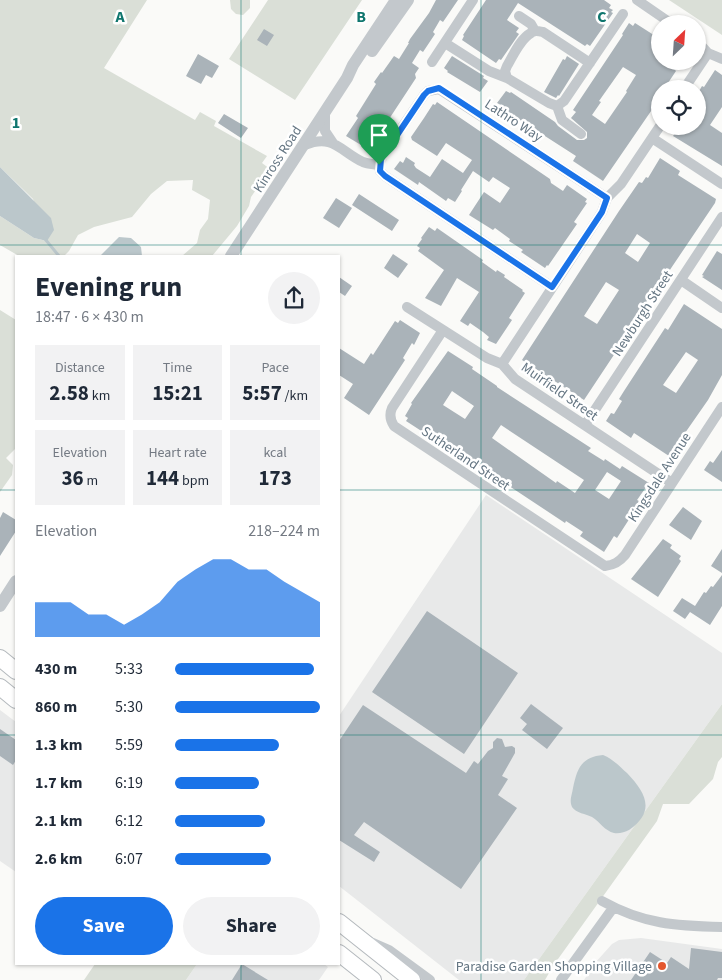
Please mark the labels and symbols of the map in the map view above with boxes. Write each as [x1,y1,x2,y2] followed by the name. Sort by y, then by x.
[114,6,125,28] text: A
[356,6,366,28] text: B
[597,6,607,28] text: C
[651,15,706,70] north arrow
[481,95,547,147] street label: Lathro Way
[12,112,20,134] text: 1
[358,114,400,165] pin
[249,122,307,197] street label: Kinross Road
[608,266,678,360] street label: Newburgh Street
[517,358,602,426] street label: Muirfield Street
[417,422,514,496] street label: Sutherland Street
[623,429,696,526] street label: Kingsdale Avenue
[456,957,652,977] place label: Paradise Garden Shopping Village
[656,960,668,972] marker: Paradise Garden Shopping Village

